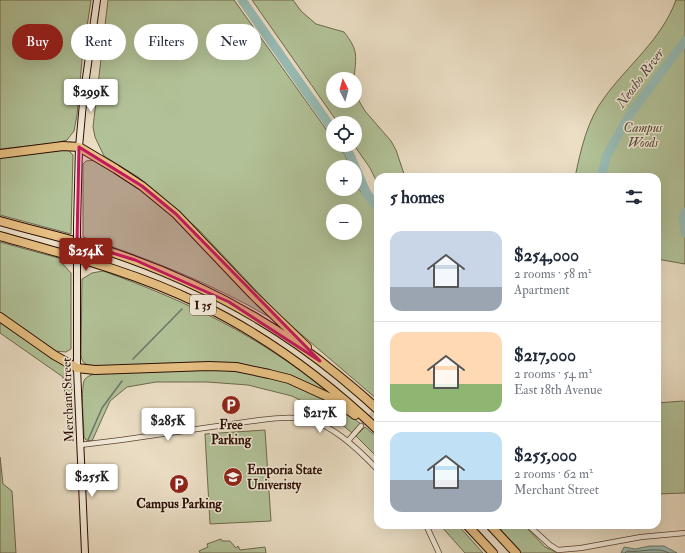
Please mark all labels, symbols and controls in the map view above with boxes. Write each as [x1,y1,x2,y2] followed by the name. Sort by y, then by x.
[12,24,63,60] chip: Buy
[71,24,126,60] chip: Rent
[134,24,198,60] chip: Filters
[206,24,261,60] chip: New
[612,44,668,112] water label: Neosho River
[326,72,362,108] north arrow
[326,72,362,240] map controls
[63,79,119,113] pin: $299K
[73,84,109,100] text: $299K
[326,116,362,152] button: locate
[624,120,663,151] park label: Campus Woods
[326,160,362,196] button: +
[623,186,645,208] icon: filters
[390,187,444,208] text: 5 homes
[326,204,362,240] button: −
[58,238,114,272] pin: $254K
[68,243,104,259] text: $254K
[514,245,579,266] text: $254,000
[422,247,470,295] icon: home
[514,266,592,282] text: 2 rooms · 58 m²
[514,282,570,298] text: Apartment
[190,295,216,315] road number: I 35
[514,345,576,366] text: $217,000
[422,348,470,396] icon: home
[59,357,77,443] street label: Merchant Street
[514,366,592,382] text: 2 rooms · 54 m²
[514,382,602,398] text: East 18th Avenue
[220,394,242,416] parking icon: Free Parking
[292,400,348,434] pin: $217K
[303,405,337,421] text: $217K
[140,408,196,442] pin: $285K
[151,413,185,429] text: $285K
[211,417,252,449] place label: Free Parking
[514,445,577,466] text: $255,000
[422,448,470,496] icon: home
[247,462,323,494] place label: Emporia State Univeristy
[64,464,120,498] pin: $255K
[222,466,244,488] school or university icon: Emporia State Univeristy
[514,466,593,482] text: 2 rooms · 62 m²
[75,469,109,485] text: $255K
[168,473,190,495] parking icon: Campus Parking
[514,482,599,498] text: Merchant Street
[136,496,222,513] place label: Campus Parking

